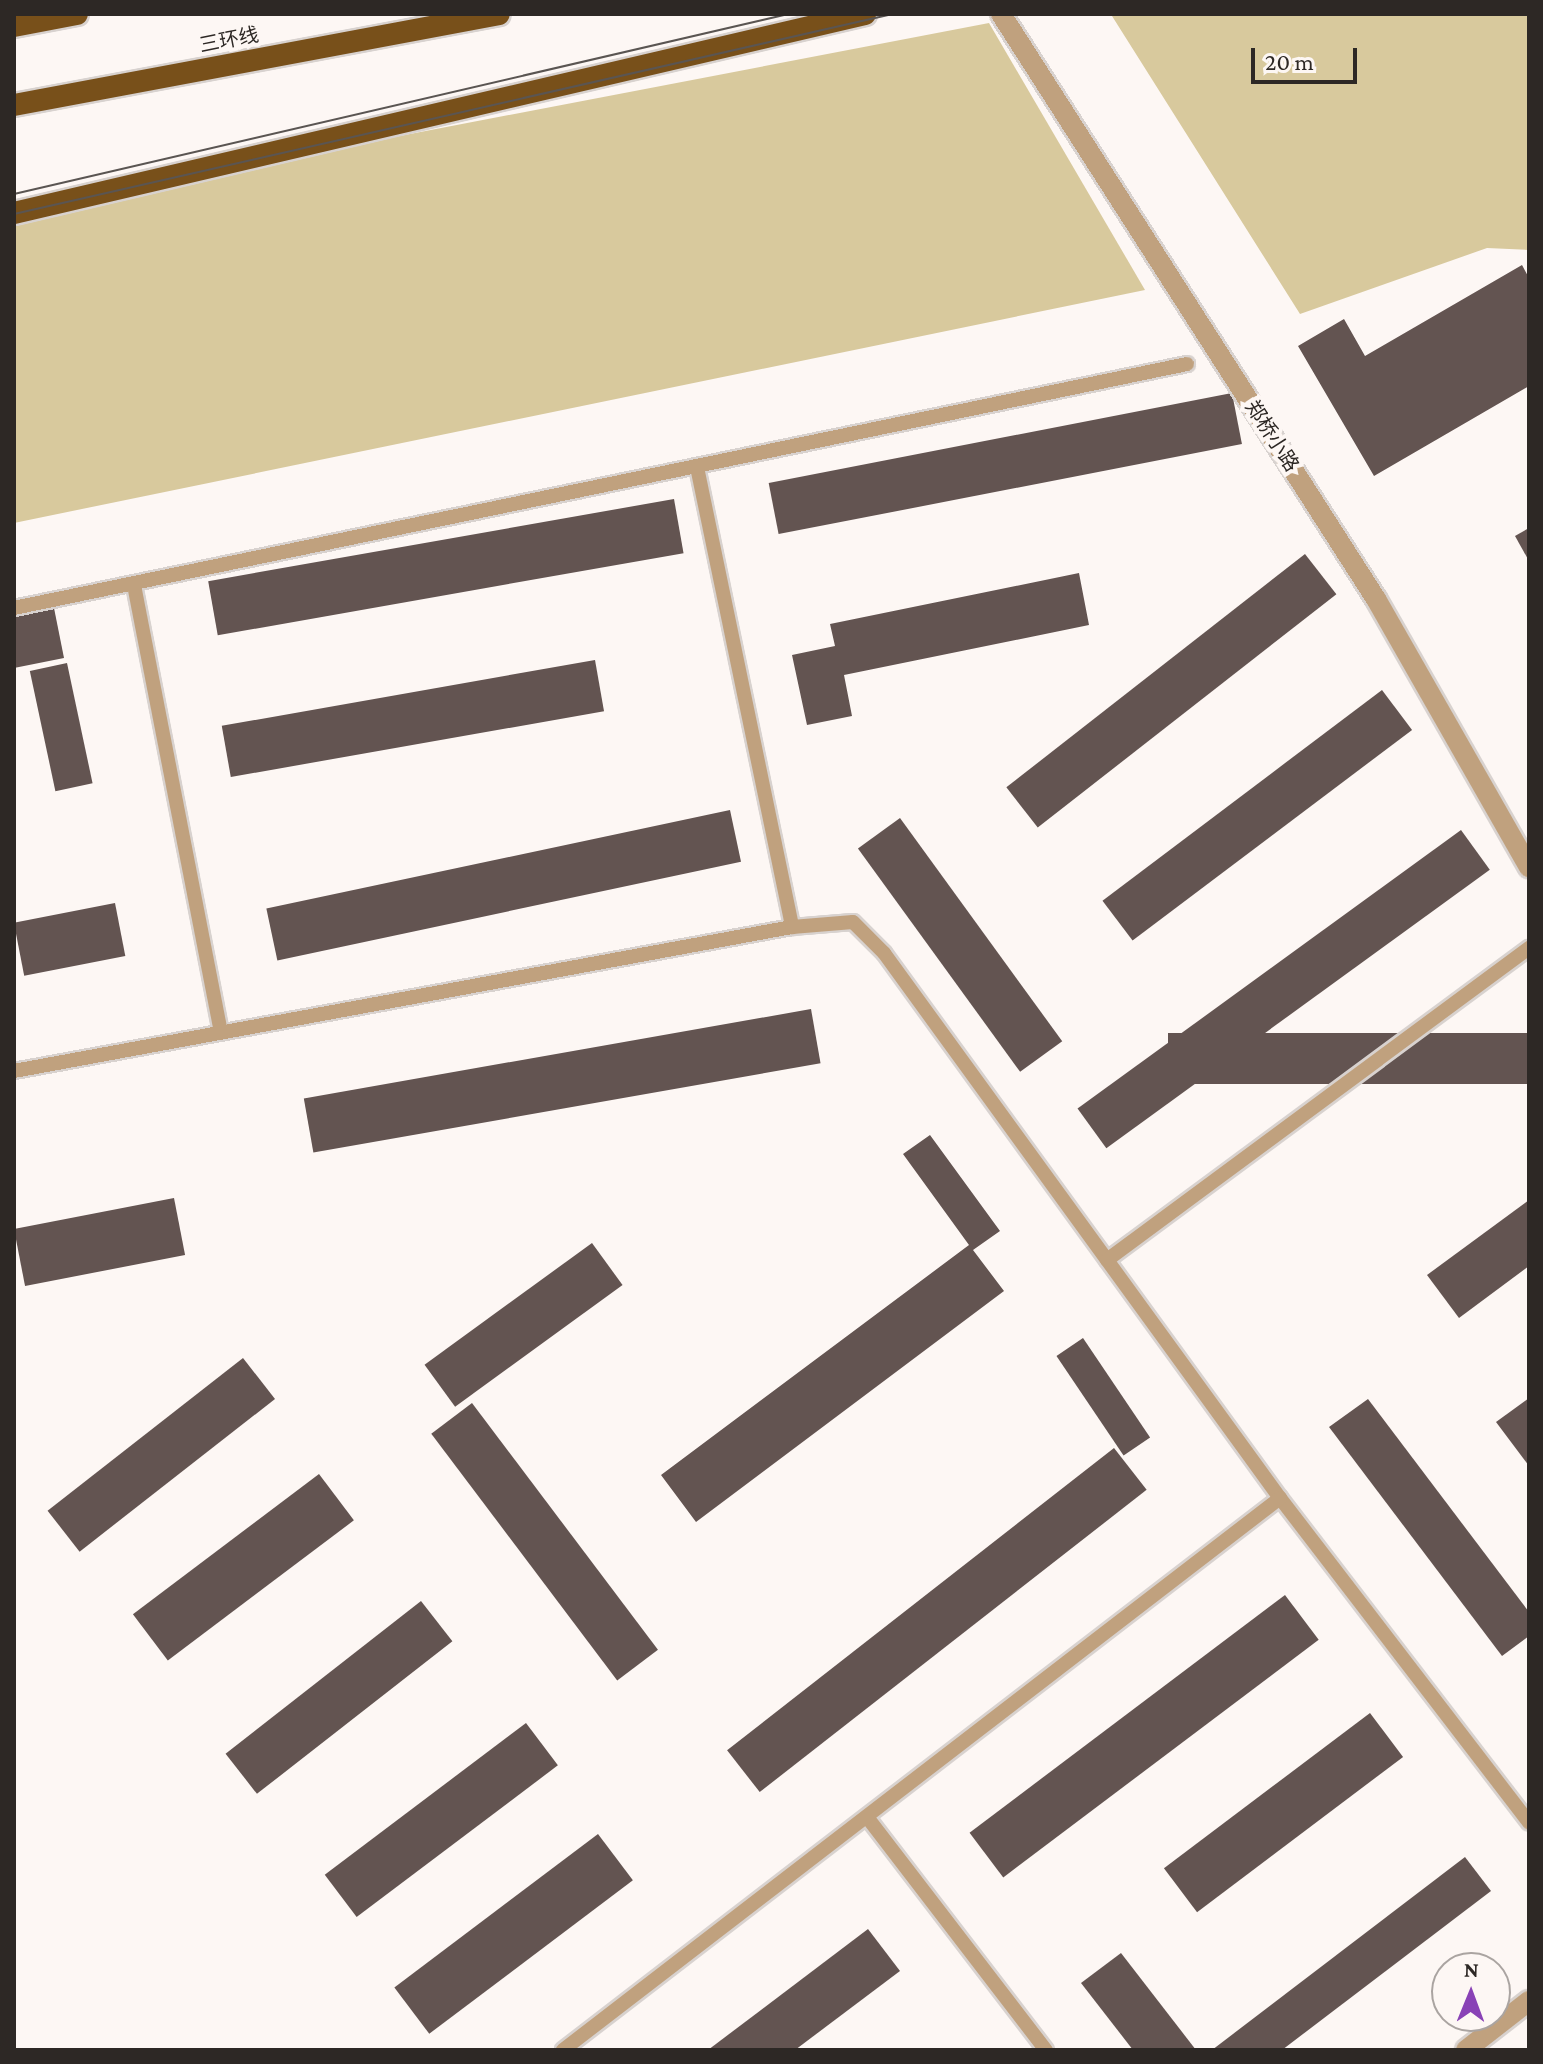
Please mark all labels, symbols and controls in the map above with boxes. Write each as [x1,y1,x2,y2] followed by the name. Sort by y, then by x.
[197,22,261,58] street label: 三环线
[1255,32,1361,82] scale bar
[1265,48,1314,75] text: 20 m
[1240,396,1304,476] street label: 郑桥小路
[1431,1952,1511,2032] north arrow
[1464,1957,1479,1982] text: N

